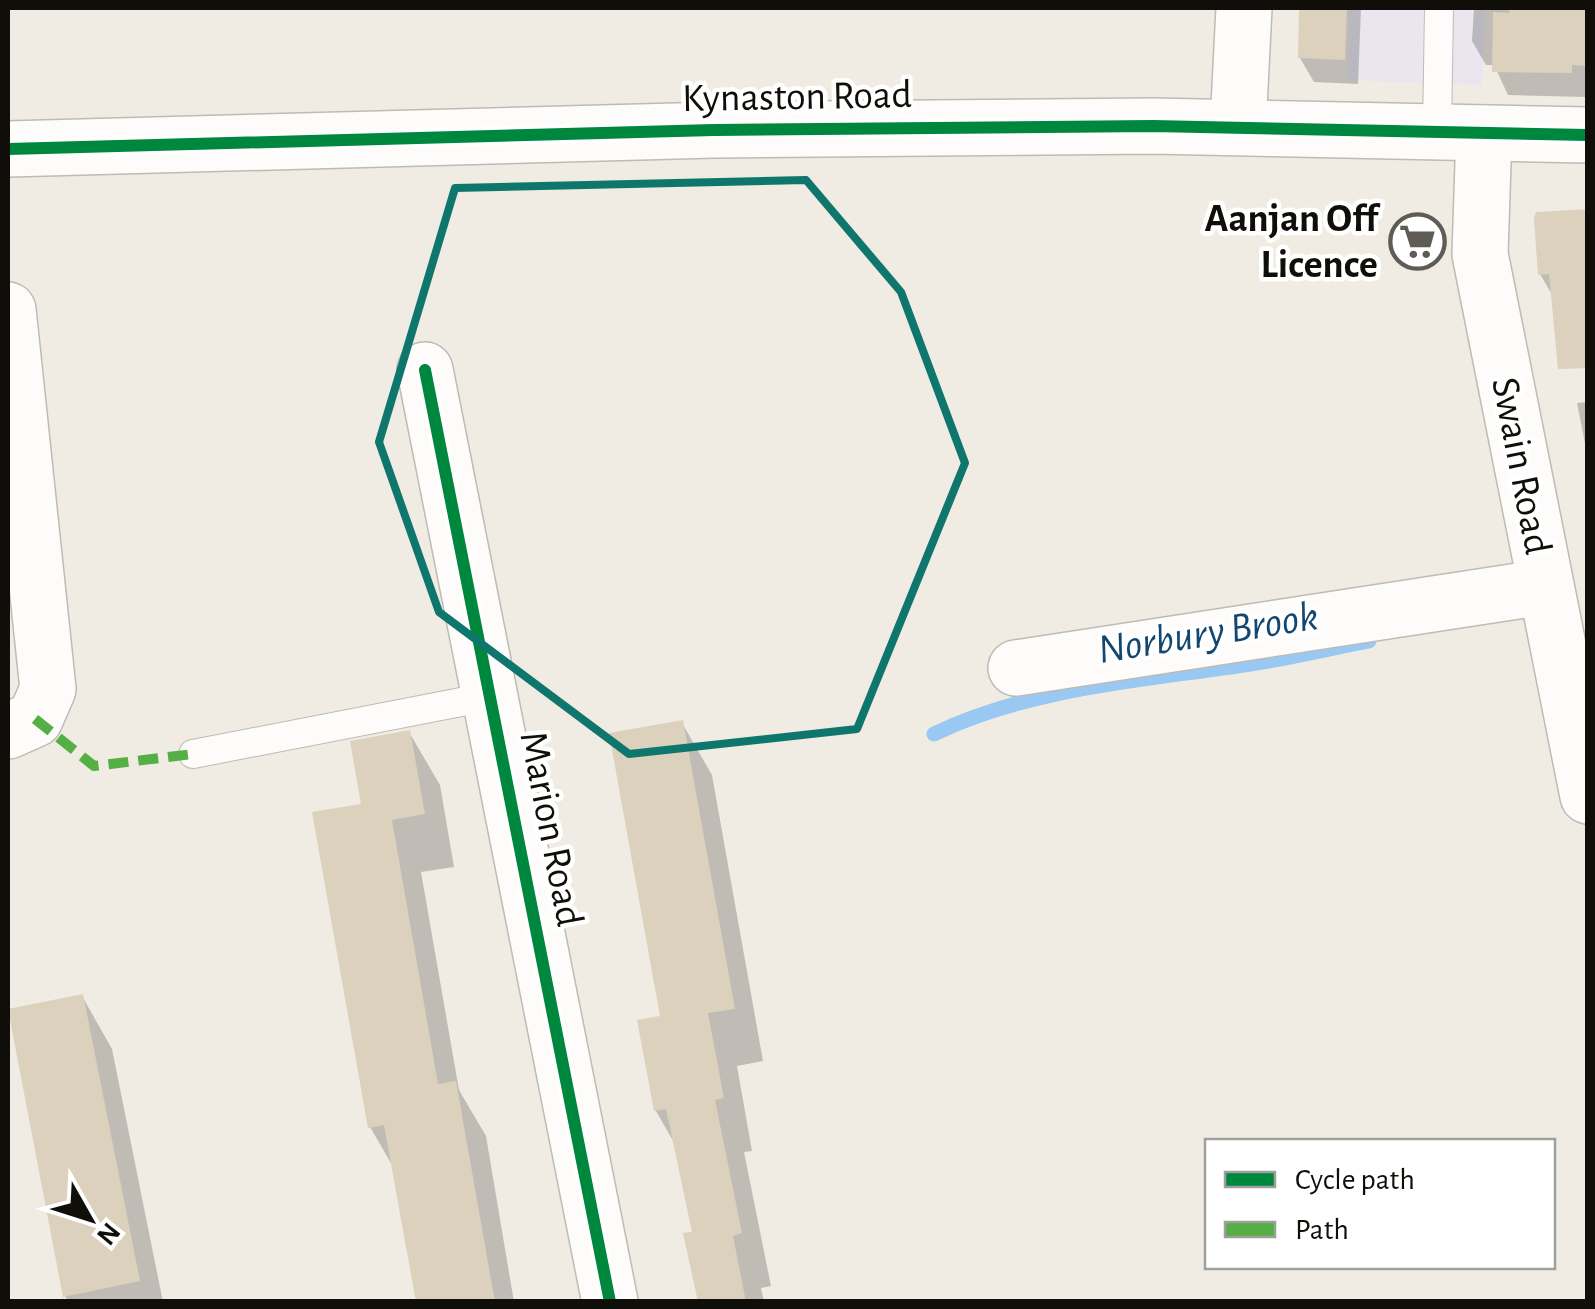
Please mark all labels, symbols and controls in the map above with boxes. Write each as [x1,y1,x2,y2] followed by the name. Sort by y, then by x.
[682,75,912,119] street label: Kynaston Road
[1205,199,1381,285] place label: Aanjan Off Licence
[1387,212,1447,272] supermarket icon: Aanjan Off Licence
[1484,374,1558,558] street label: Swain Road
[1095,595,1321,671] water label: Norbury Brook
[512,728,590,930] street label: Marion Road
[1205,1139,1555,1269] legend
[1295,1165,1415,1195] text: Cycle path
[40,1169,140,1269] north arrow
[1295,1215,1349,1245] text: Path
[91,1217,125,1250] text: N

